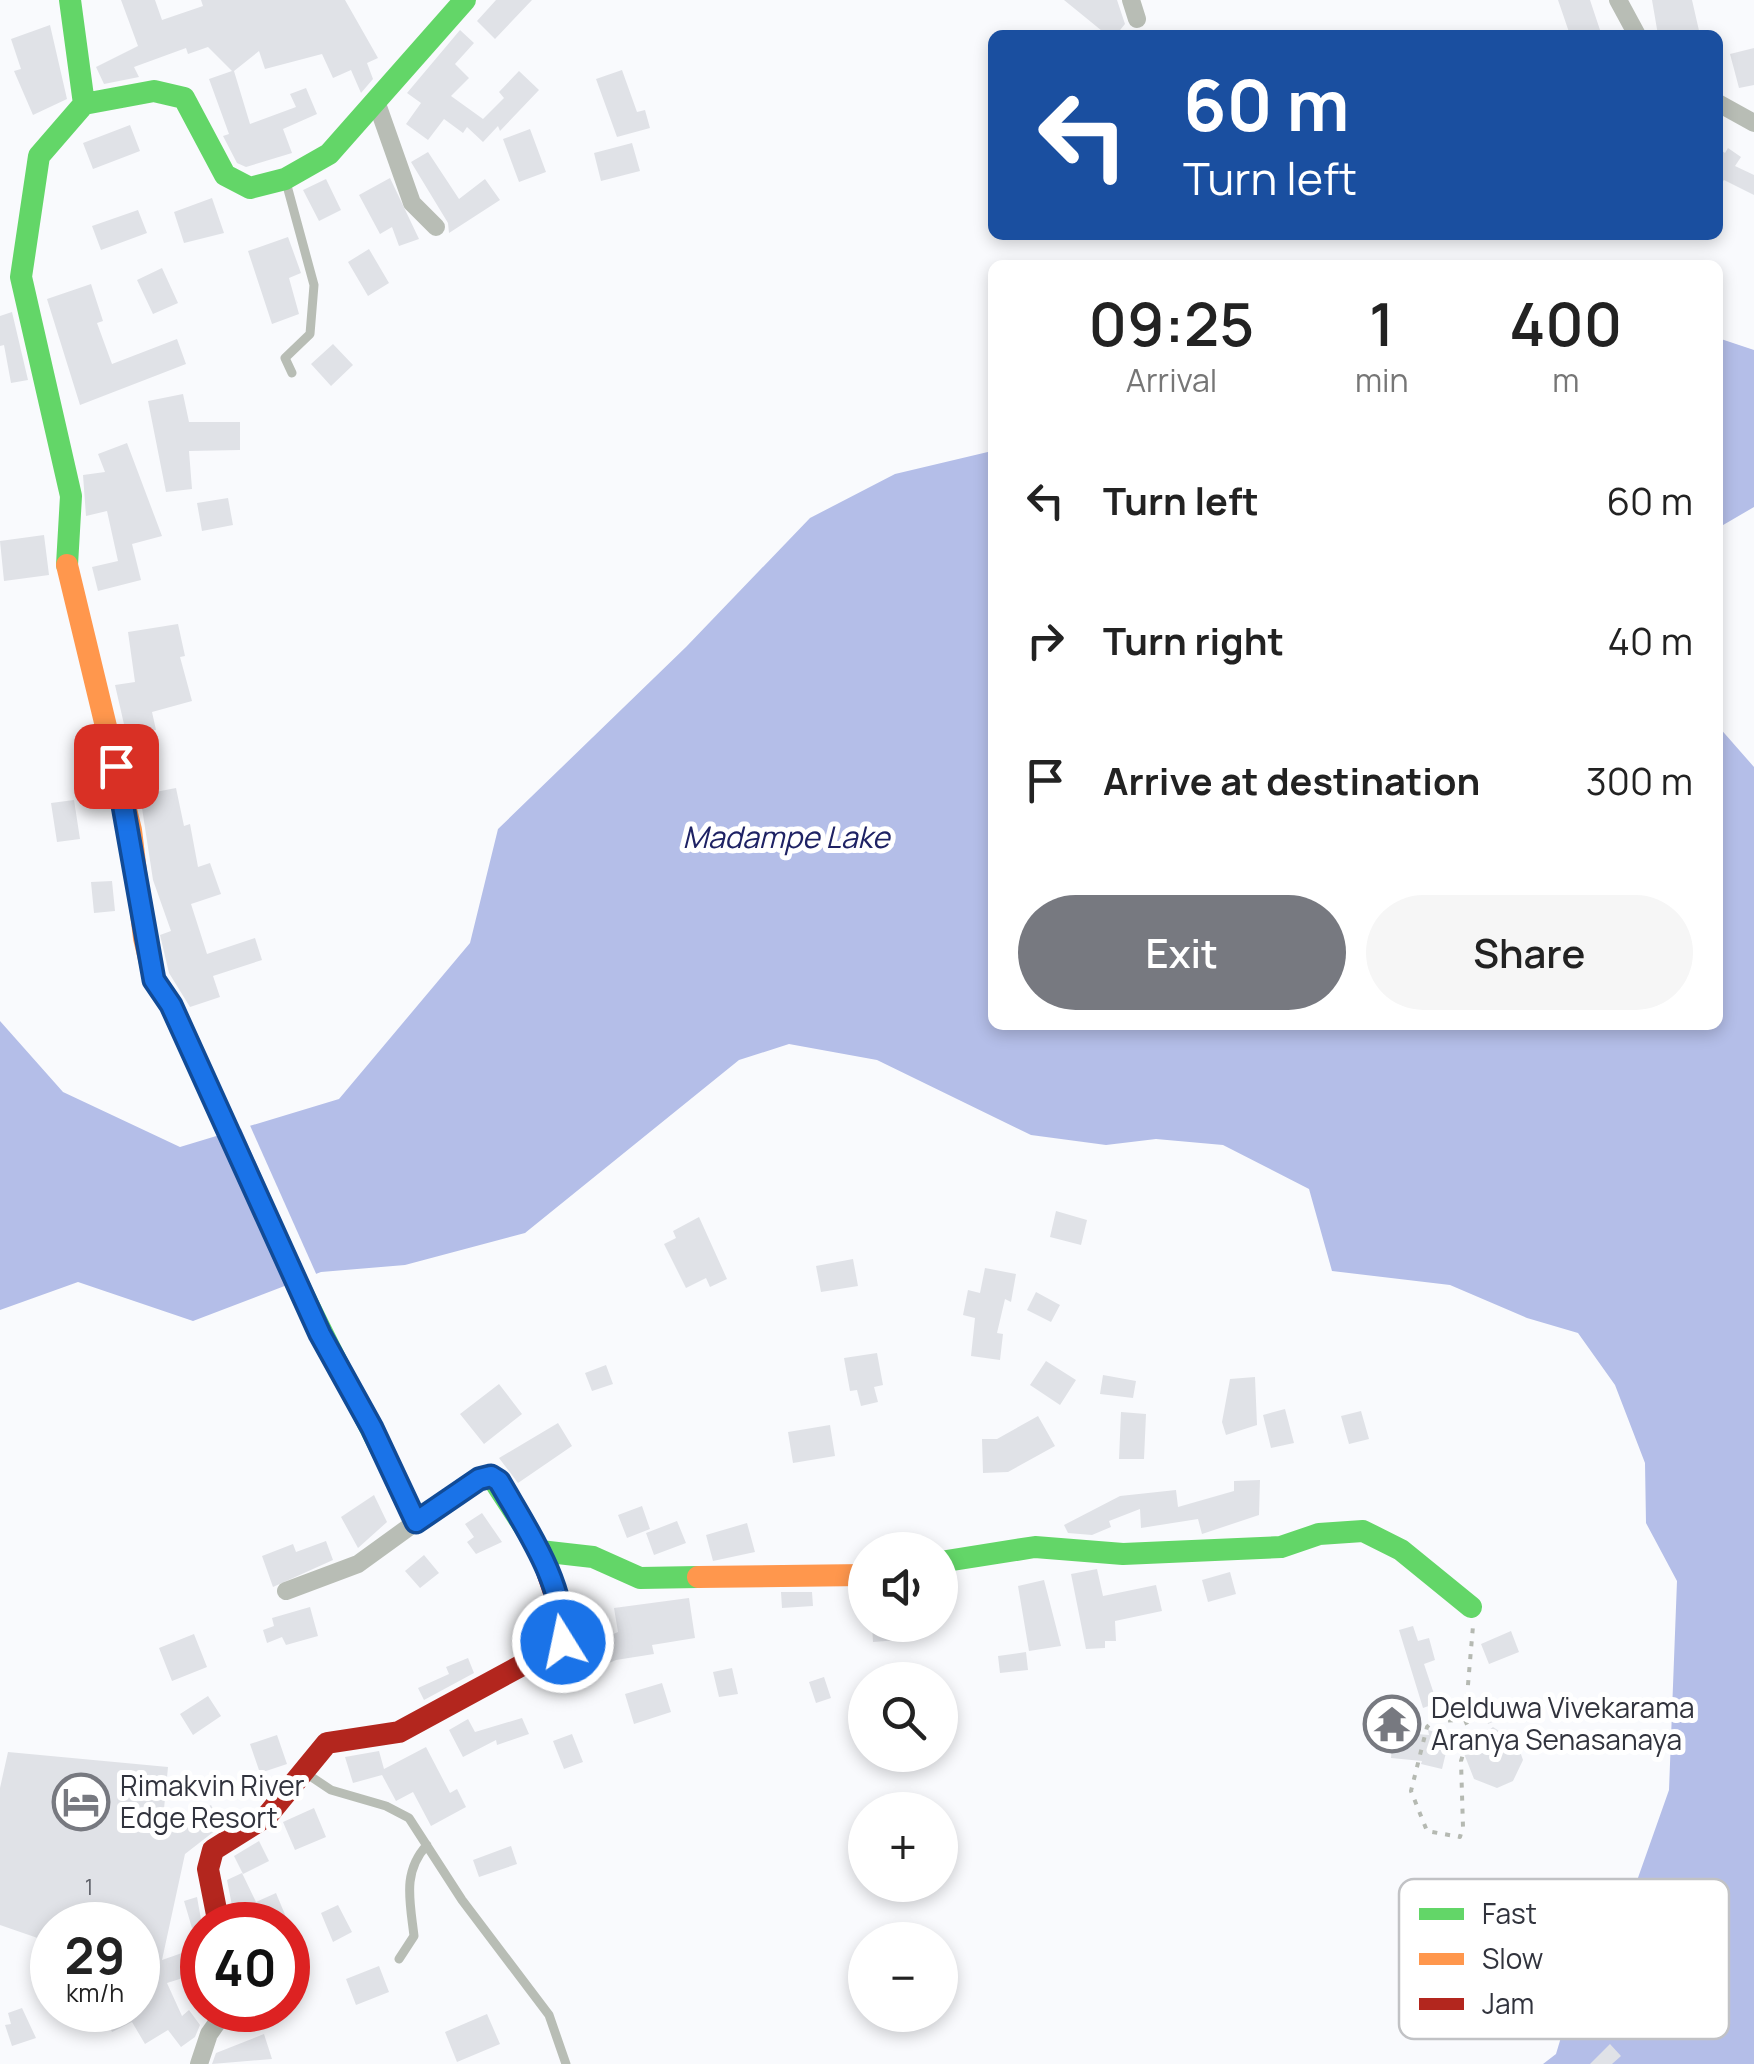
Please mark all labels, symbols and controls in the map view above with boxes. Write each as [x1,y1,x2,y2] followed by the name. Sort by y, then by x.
[1183,56,1350,152] text: 60 m
[1018,70,1148,200] icon: left
[1183,147,1357,209] text: Turn left
[1089,282,1254,364] text: 09:25
[1369,282,1394,364] text: 1
[1509,282,1622,364] text: 400
[1126,358,1217,402] text: Arrival
[1355,358,1409,402] text: min
[1552,358,1579,402] text: m
[1018,473,1073,528] icon: left
[1103,474,1259,526] text: Turn left
[1606,474,1693,526] text: 60 m
[1018,613,1073,668] icon: right
[1103,614,1284,666] text: Turn right
[1608,614,1693,666] text: 40 m
[74,724,159,809] pin
[89,739,144,794] icon: arrive
[1018,753,1073,808] icon: arrive
[1103,754,1480,806] text: Arrive at destination
[1586,754,1693,806] text: 300 m
[682,816,891,857] water label: Madampe Lake
[1018,895,1346,1010] button: Exit
[1366,895,1693,1010] button: Share
[848,1532,958,2032] map controls
[848,1532,958,1642] button: sound
[511,1590,615,1694] position arrow
[848,1662,958,1772] button: search
[1431,1688,1694,1758] place label: Delduwa Vivekarama Aranya Senasanaya
[1362,1694,1422,1754] temple icon: Delduwa Vivekarama Aranya Senasanaya
[120,1766,305,1836] place label: Rimakvin River Edge Resort
[51,1772,111,1832] hotel icon: Rimakvin River Edge Resort
[848,1792,958,1902] button: +
[85,1872,93,1902] house number: 1
[1399,1879,1729,2039] legend
[1482,1894,1537,1932] text: Fast
[180,1902,310,2032] speed limit sign: 40
[65,1921,125,1989] text: 29
[848,1922,958,2032] button: −
[1482,1939,1543,1977] text: Slow
[66,1975,124,2010] text: km/h
[1482,1984,1534,2022] text: Jam

